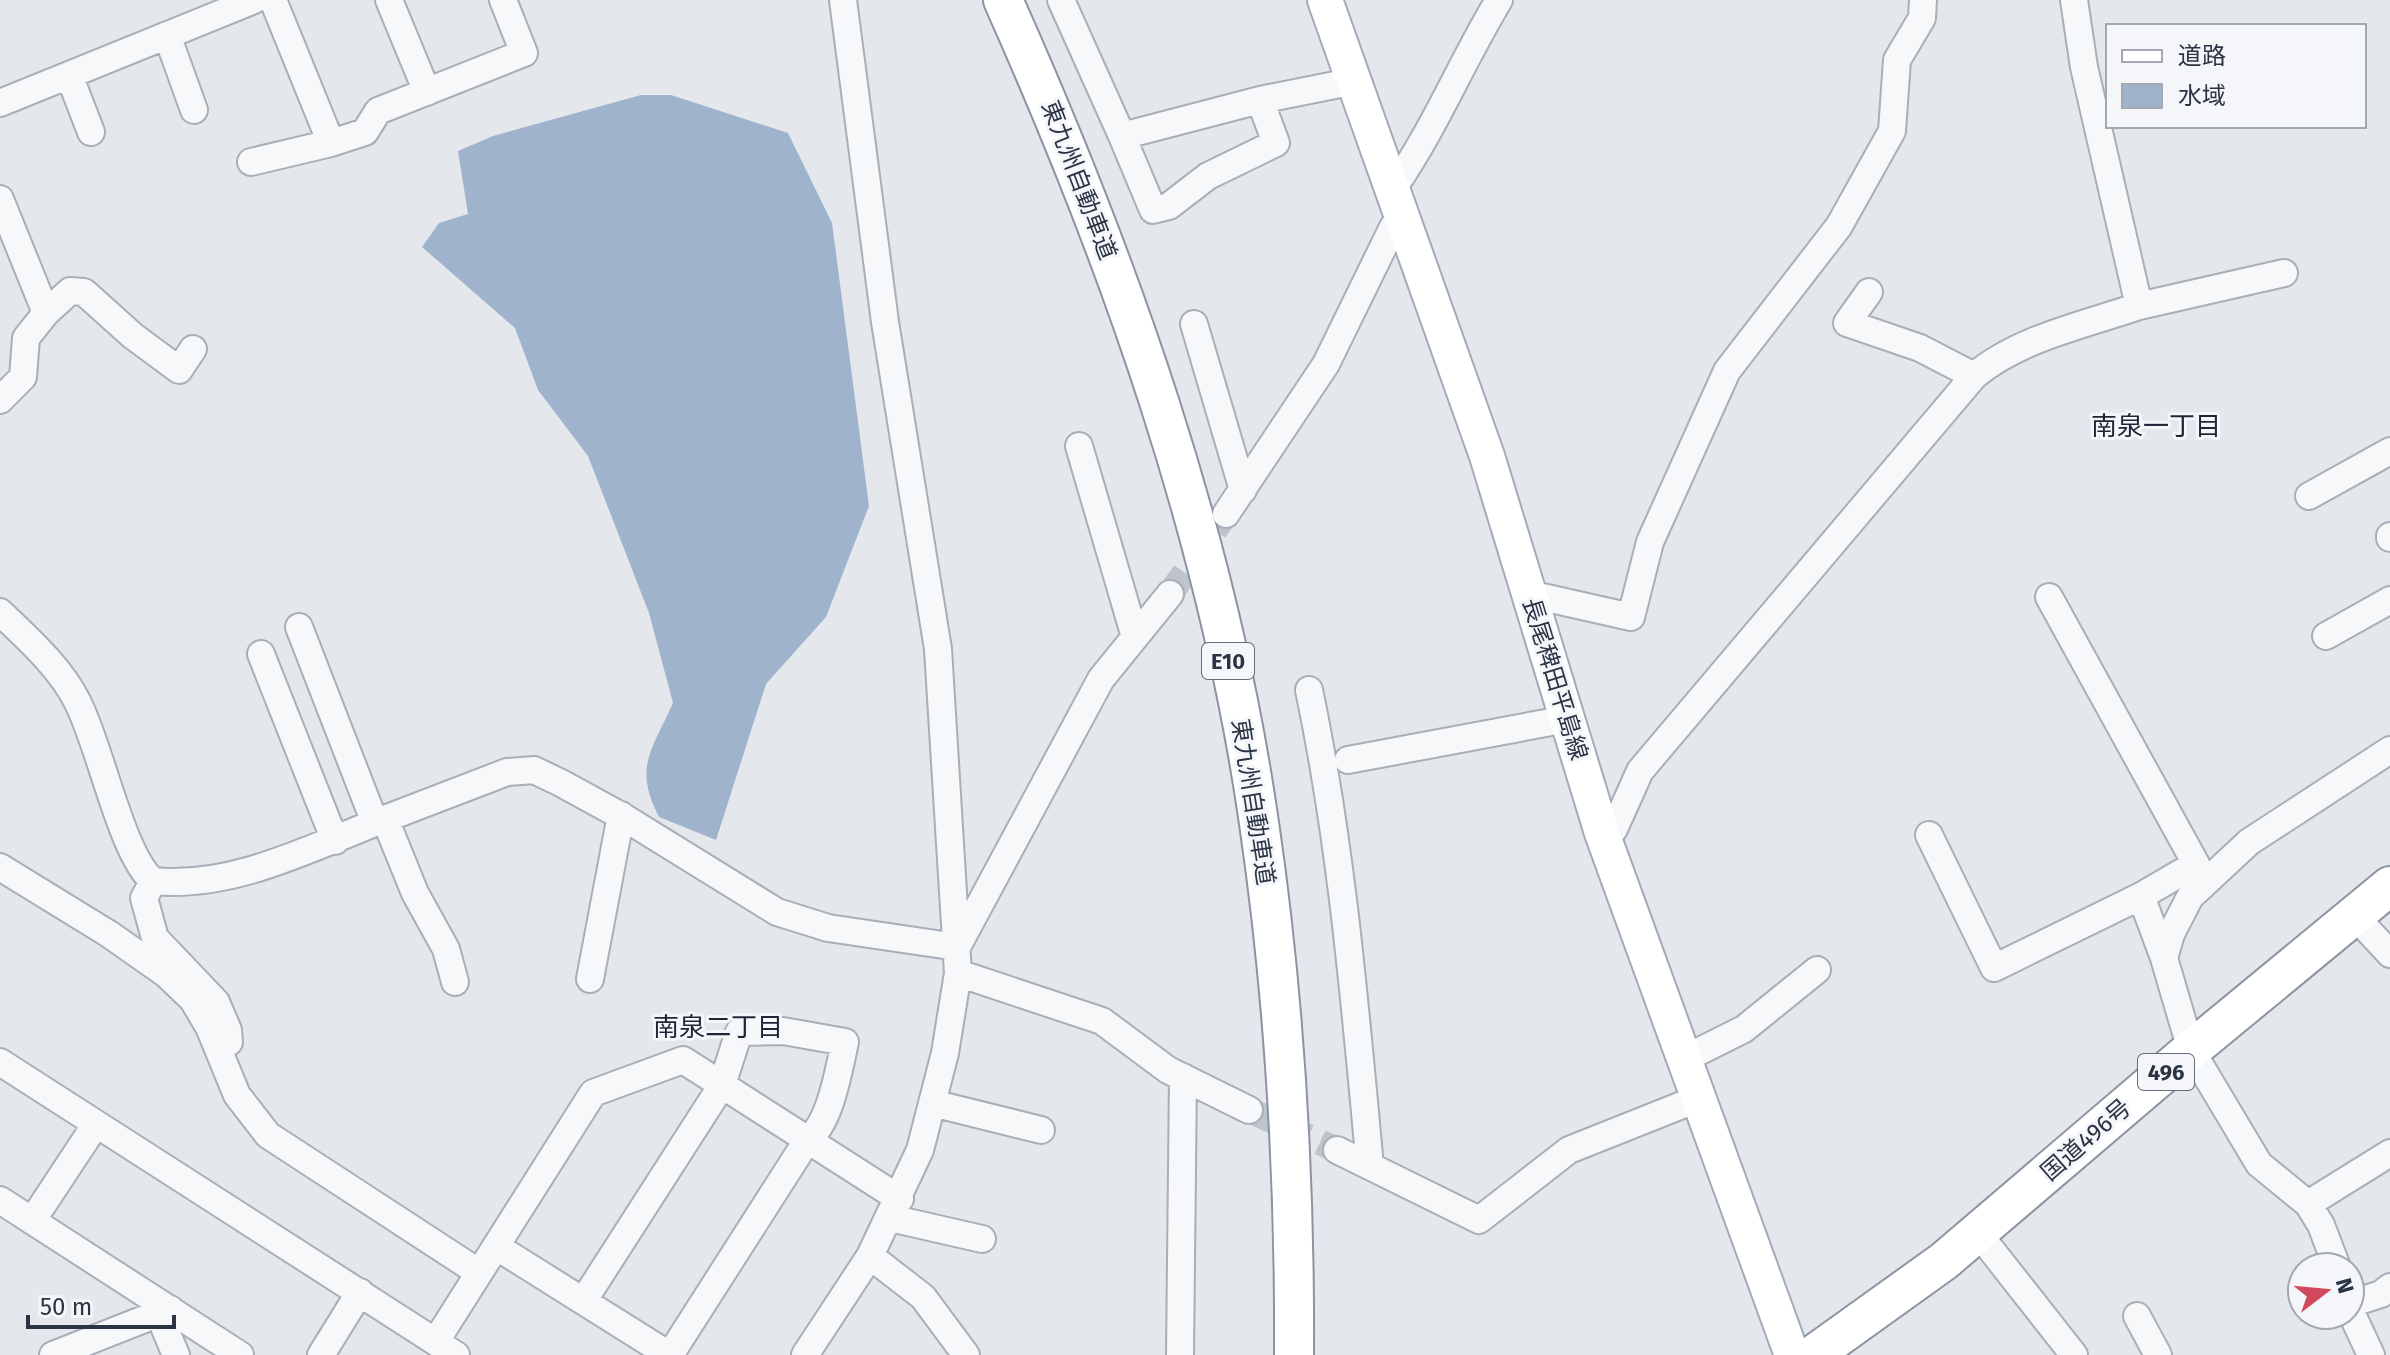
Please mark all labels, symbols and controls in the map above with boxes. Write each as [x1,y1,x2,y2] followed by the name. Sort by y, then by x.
[2106,24,2366,128] legend
[2178,42,2226,70] text: 道路
[2178,82,2226,110] text: 水域
[1036,97,1122,263] street label: 東九州自動車道
[2091,411,2221,442] district label: 南泉一丁目
[1517,595,1593,763] street label: 長尾稗田平島線
[1202,643,1254,679] road number: E10
[1226,717,1280,887] street label: 東九州自動車道
[653,1012,783,1043] district label: 南泉二丁目
[2138,1054,2194,1090] road number: 496
[2035,1093,2137,1187] street label: 国道496号
[2286,1251,2366,1331] north arrow
[2330,1275,2360,1296] text: N
[28,1279,174,1329] scale bar
[40,1293,92,1321] text: 50 m

